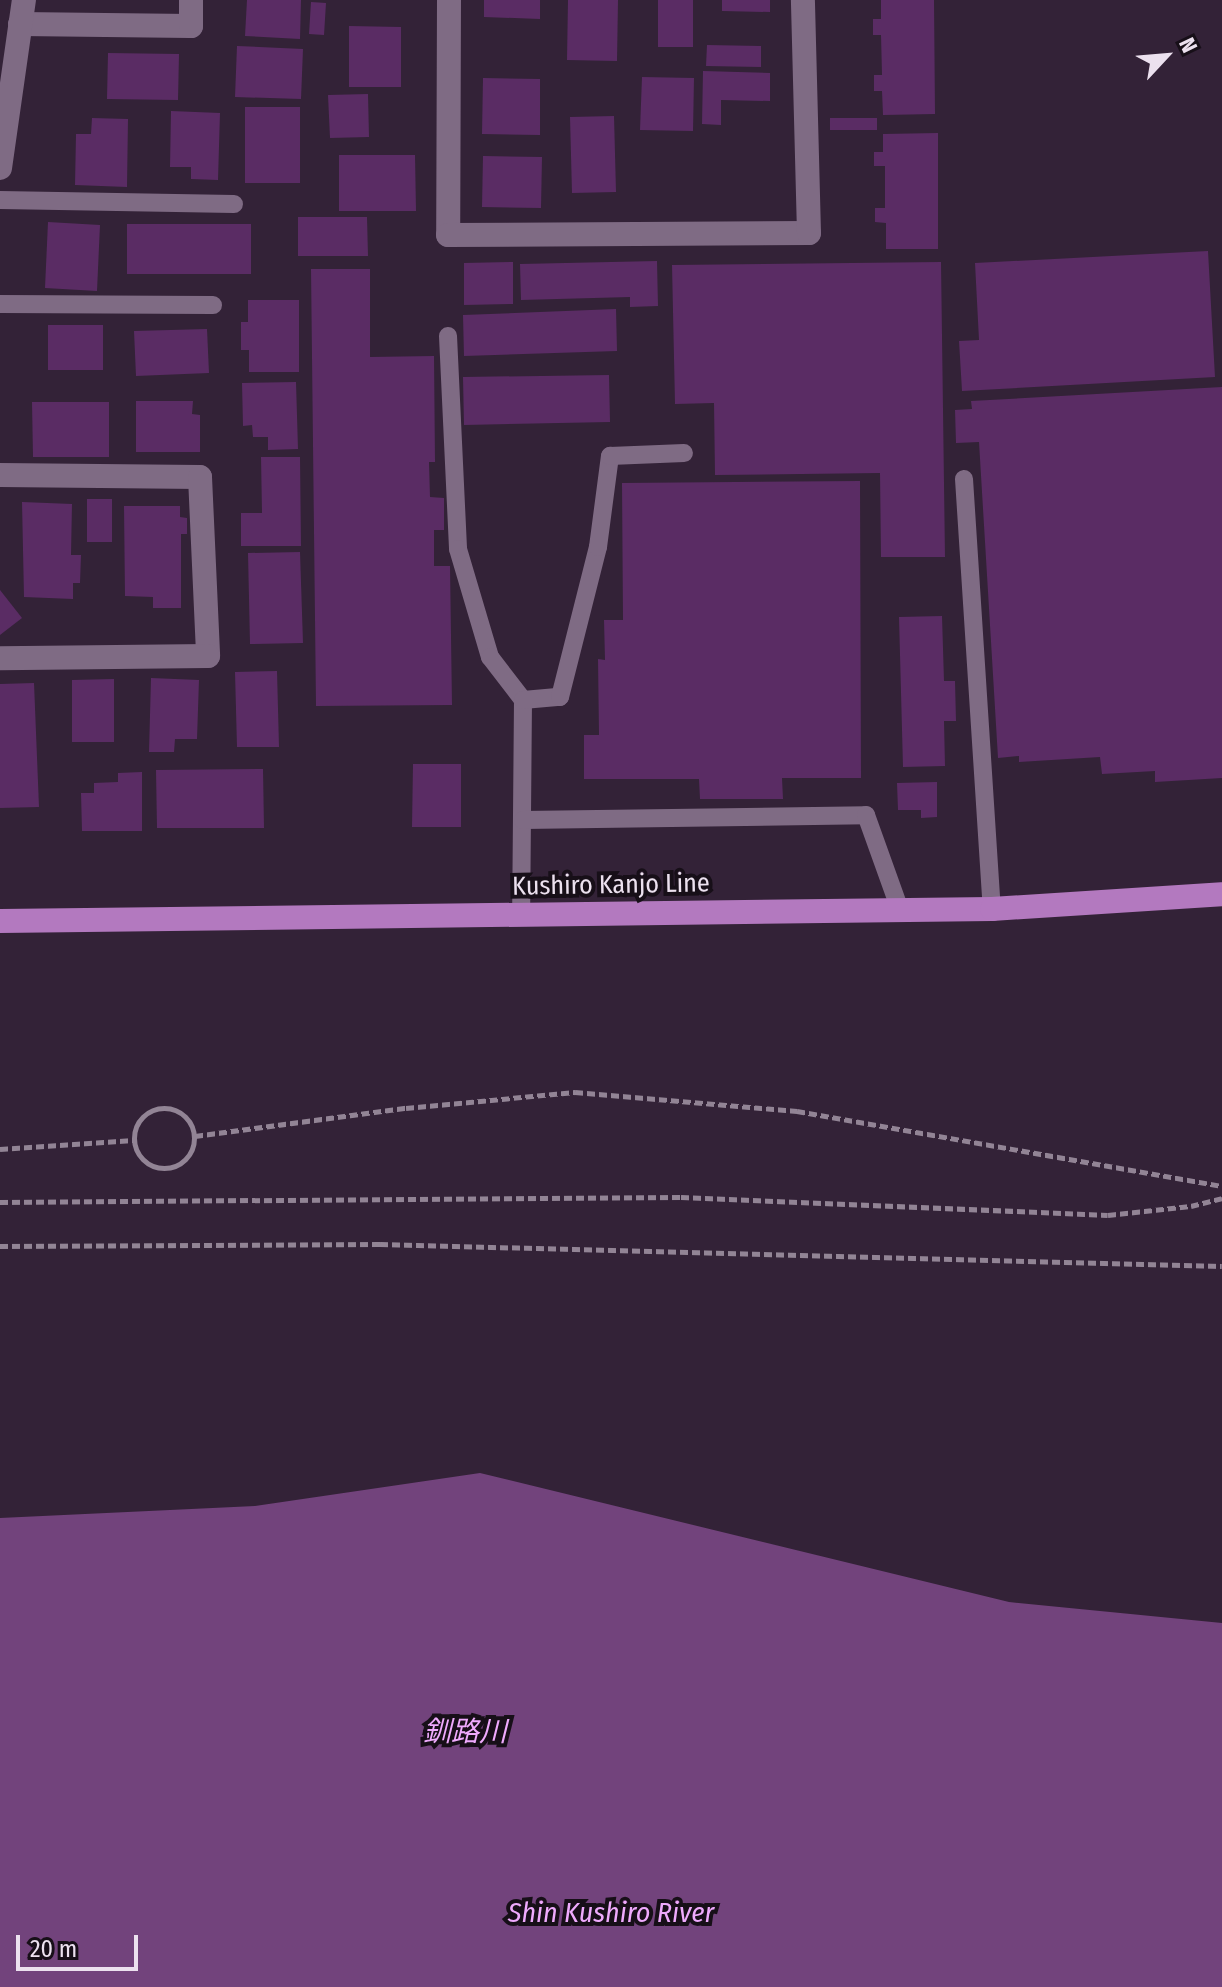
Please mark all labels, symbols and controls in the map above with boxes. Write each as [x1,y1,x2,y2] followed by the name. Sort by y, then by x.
[1126,16,1206,96] north arrow
[1173,33,1203,57] text: N
[512,868,710,902] street label: Kushiro Kanjo Line
[423,1715,507,1749] water label: 釧路川
[508,1896,714,1930] water label: Shin Kushiro River
[20,1919,142,1969] scale bar
[30,1935,77,1963] text: 20 m

